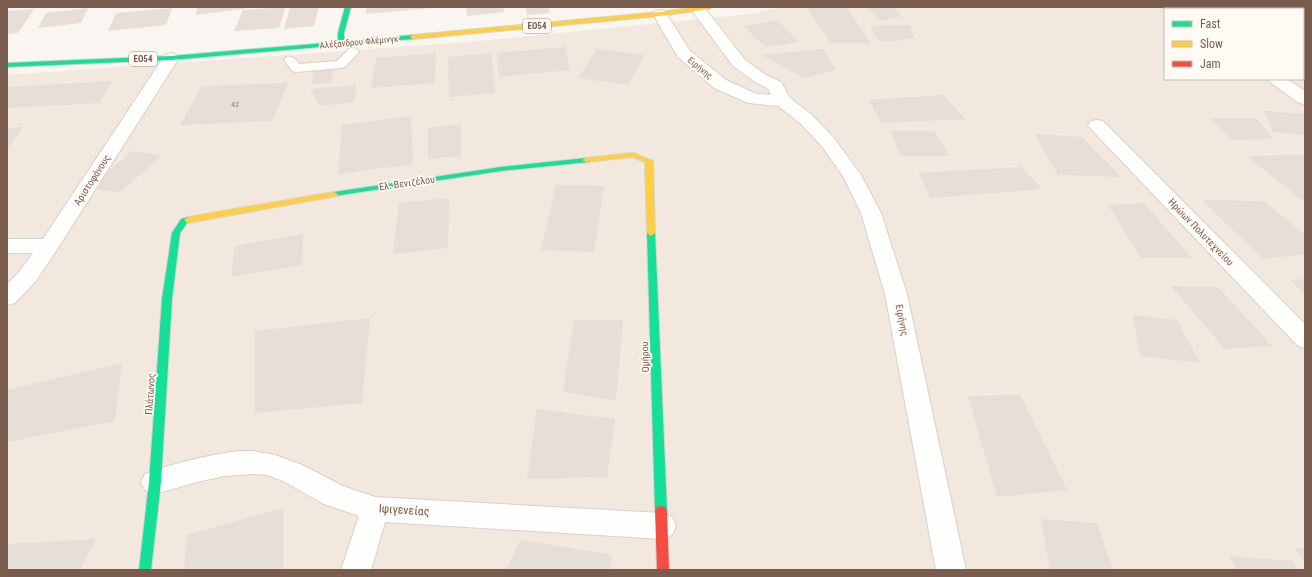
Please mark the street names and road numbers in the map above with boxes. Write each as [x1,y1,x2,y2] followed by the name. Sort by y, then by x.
[523,19,551,33] road number: ΕΟ54
[319,34,399,50] street label: Αλέξανδρου Φλέμινγκ
[129,52,157,66] road number: ΕΟ54
[686,55,714,81] street label: Ειρήνης
[72,152,113,208] street label: Αριστοφάνους
[378,174,436,193] street label: Ελ. Βενιζέλου
[1166,196,1236,268] street label: Ηρώων Πολυτεχνείου
[893,303,910,337] street label: Ειρήνης
[639,341,651,373] street label: Ομήρου
[143,373,158,415] street label: Πλάτωνος
[378,501,430,519] street label: Ιφιγενείας

